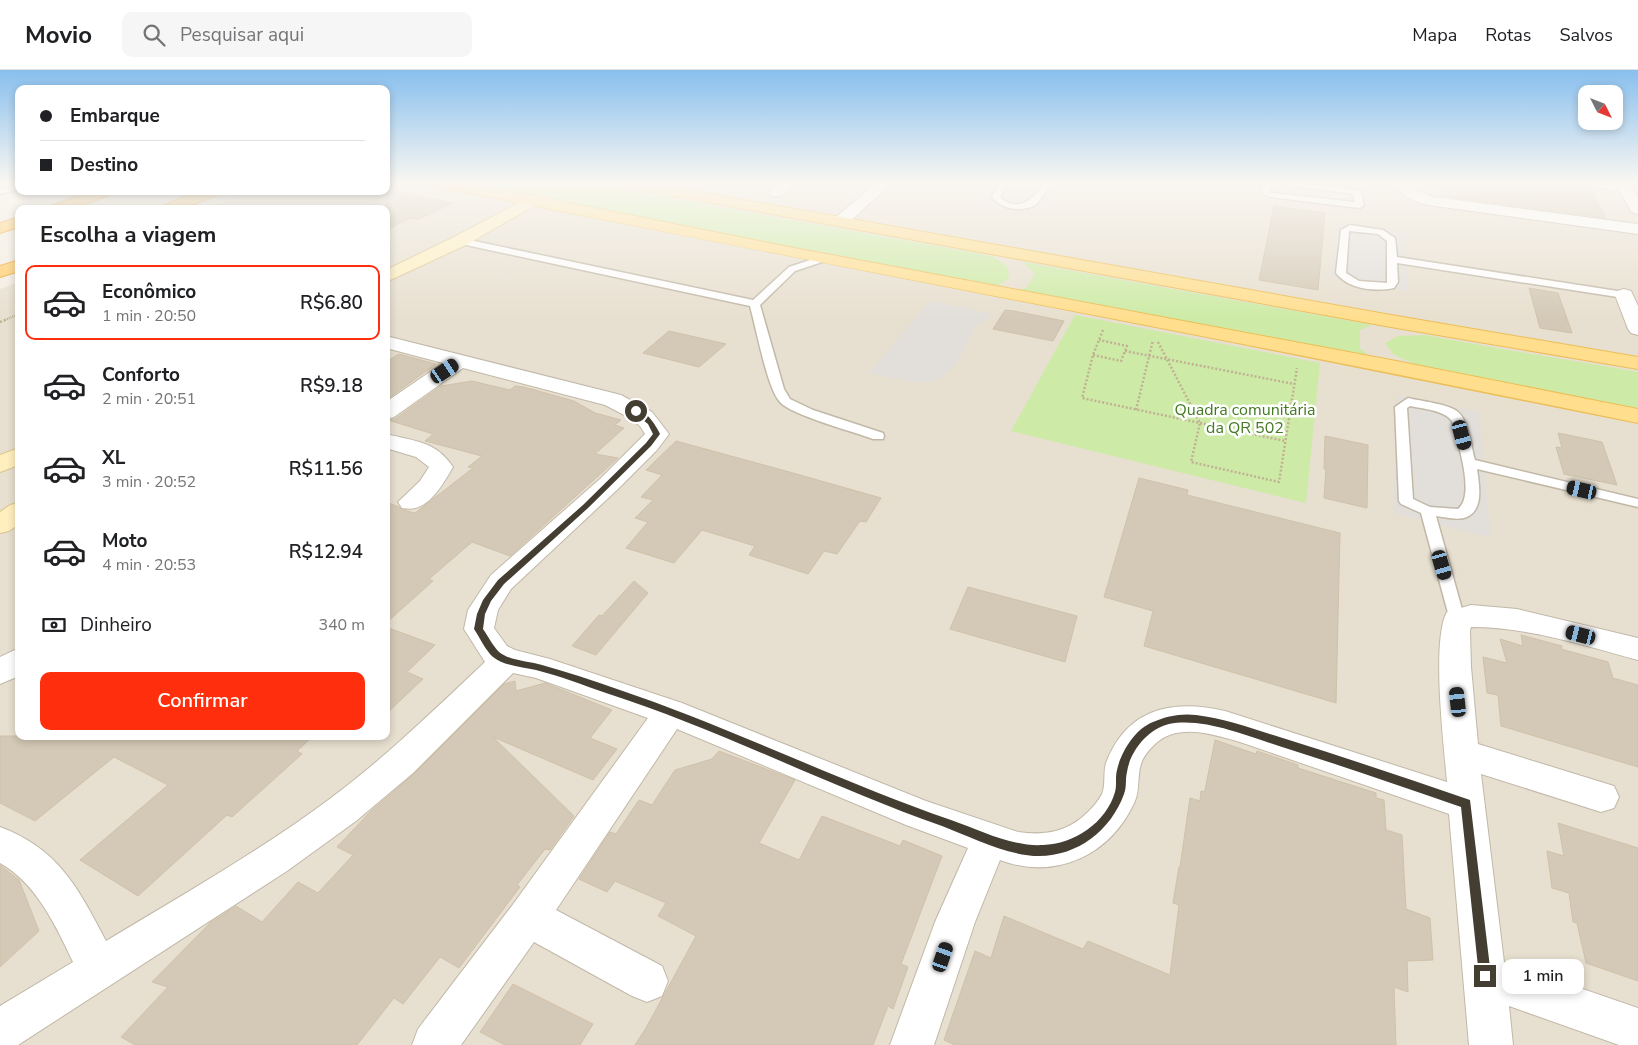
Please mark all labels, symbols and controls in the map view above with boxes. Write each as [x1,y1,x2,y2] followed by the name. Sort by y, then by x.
[122,12,472,57] search box
[25,19,92,51] text: Movio
[140,21,168,49] icon: search
[180,22,304,48] text: Pesquisar aqui
[1412,23,1457,47] text: Mapa
[1485,23,1531,47] text: Rotas
[1559,23,1613,47] text: Salvos
[1578,85,1622,130] north arrow
[1578,85,1623,130] map controls
[70,103,160,129] text: Embarque
[70,152,138,178] text: Destino
[40,220,216,250] text: Escolha a viagem
[102,279,196,305] text: Econômico
[42,280,87,325] icon: car
[300,290,363,316] text: R$6.80
[102,305,196,327] text: 1 min · 20:50
[428,356,461,386] car
[102,362,180,388] text: Conforto
[42,363,87,408] icon: car
[300,373,363,399] text: R$9.18
[102,388,196,410] text: 2 min · 20:51
[1175,399,1315,439] park label: Quadra comunitária da QR 502
[625,400,647,422] route start
[1450,419,1473,451] car
[102,445,125,471] text: XL
[42,446,87,491] icon: car
[289,456,363,482] text: R$11.56
[102,471,196,493] text: 3 min · 20:52
[1565,479,1598,501] car
[102,528,148,554] text: Moto
[42,529,87,574] icon: car
[289,539,363,565] text: R$12.94
[1430,549,1453,581] car
[102,554,196,576] text: 4 min · 20:53
[40,611,68,639] icon: cash
[80,612,152,638] text: Dinheiro
[318,614,365,636] text: 340 m
[1564,624,1597,646] car
[40,672,365,730] button: Confirmar
[1448,686,1467,718] car
[931,940,954,974] car
[1502,958,1585,994] callout: 1 min
[1474,965,1496,987] route end
[1523,965,1563,987] text: 1 min

